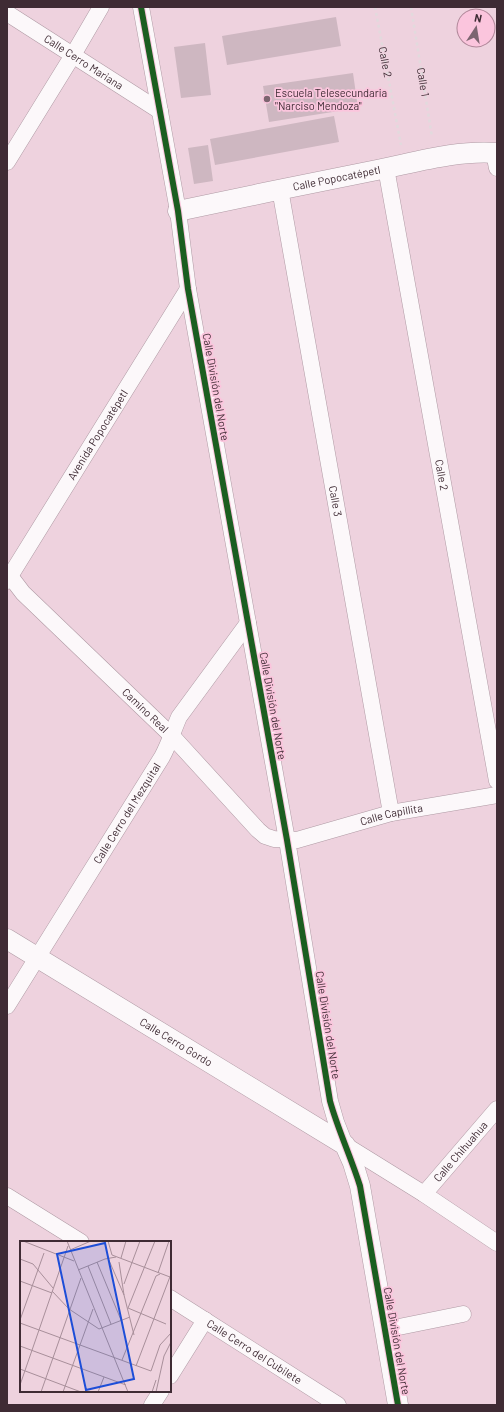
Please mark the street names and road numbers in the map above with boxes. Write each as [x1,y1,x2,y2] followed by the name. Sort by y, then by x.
[42,31,126,92] street label: Calle Cerro Mariana
[377,45,395,79] street label: Calle 2
[415,66,432,97] street label: Calle 1
[292,162,381,193] street label: Calle Popocatépetl
[201,332,232,442] street label: Calle División del Norte
[64,387,130,482] street label: Avenida Popocatépetl
[433,458,451,492] street label: Calle 2
[327,485,345,517] street label: Calle 3
[258,651,289,761] street label: Calle División del Norte
[120,685,171,735] street label: Camino Real
[90,760,163,866] street label: Calle Cerro del Mezquital
[358,801,424,828] street label: Calle Capillita
[314,970,343,1080] street label: Calle División del Norte
[138,1015,215,1069] street label: Calle Cerro Gordo
[430,1118,490,1184] street label: Calle Chihuahua
[382,1286,413,1396] street label: Calle División del Norte
[205,1316,305,1386] street label: Calle Cerro del Cubilete

